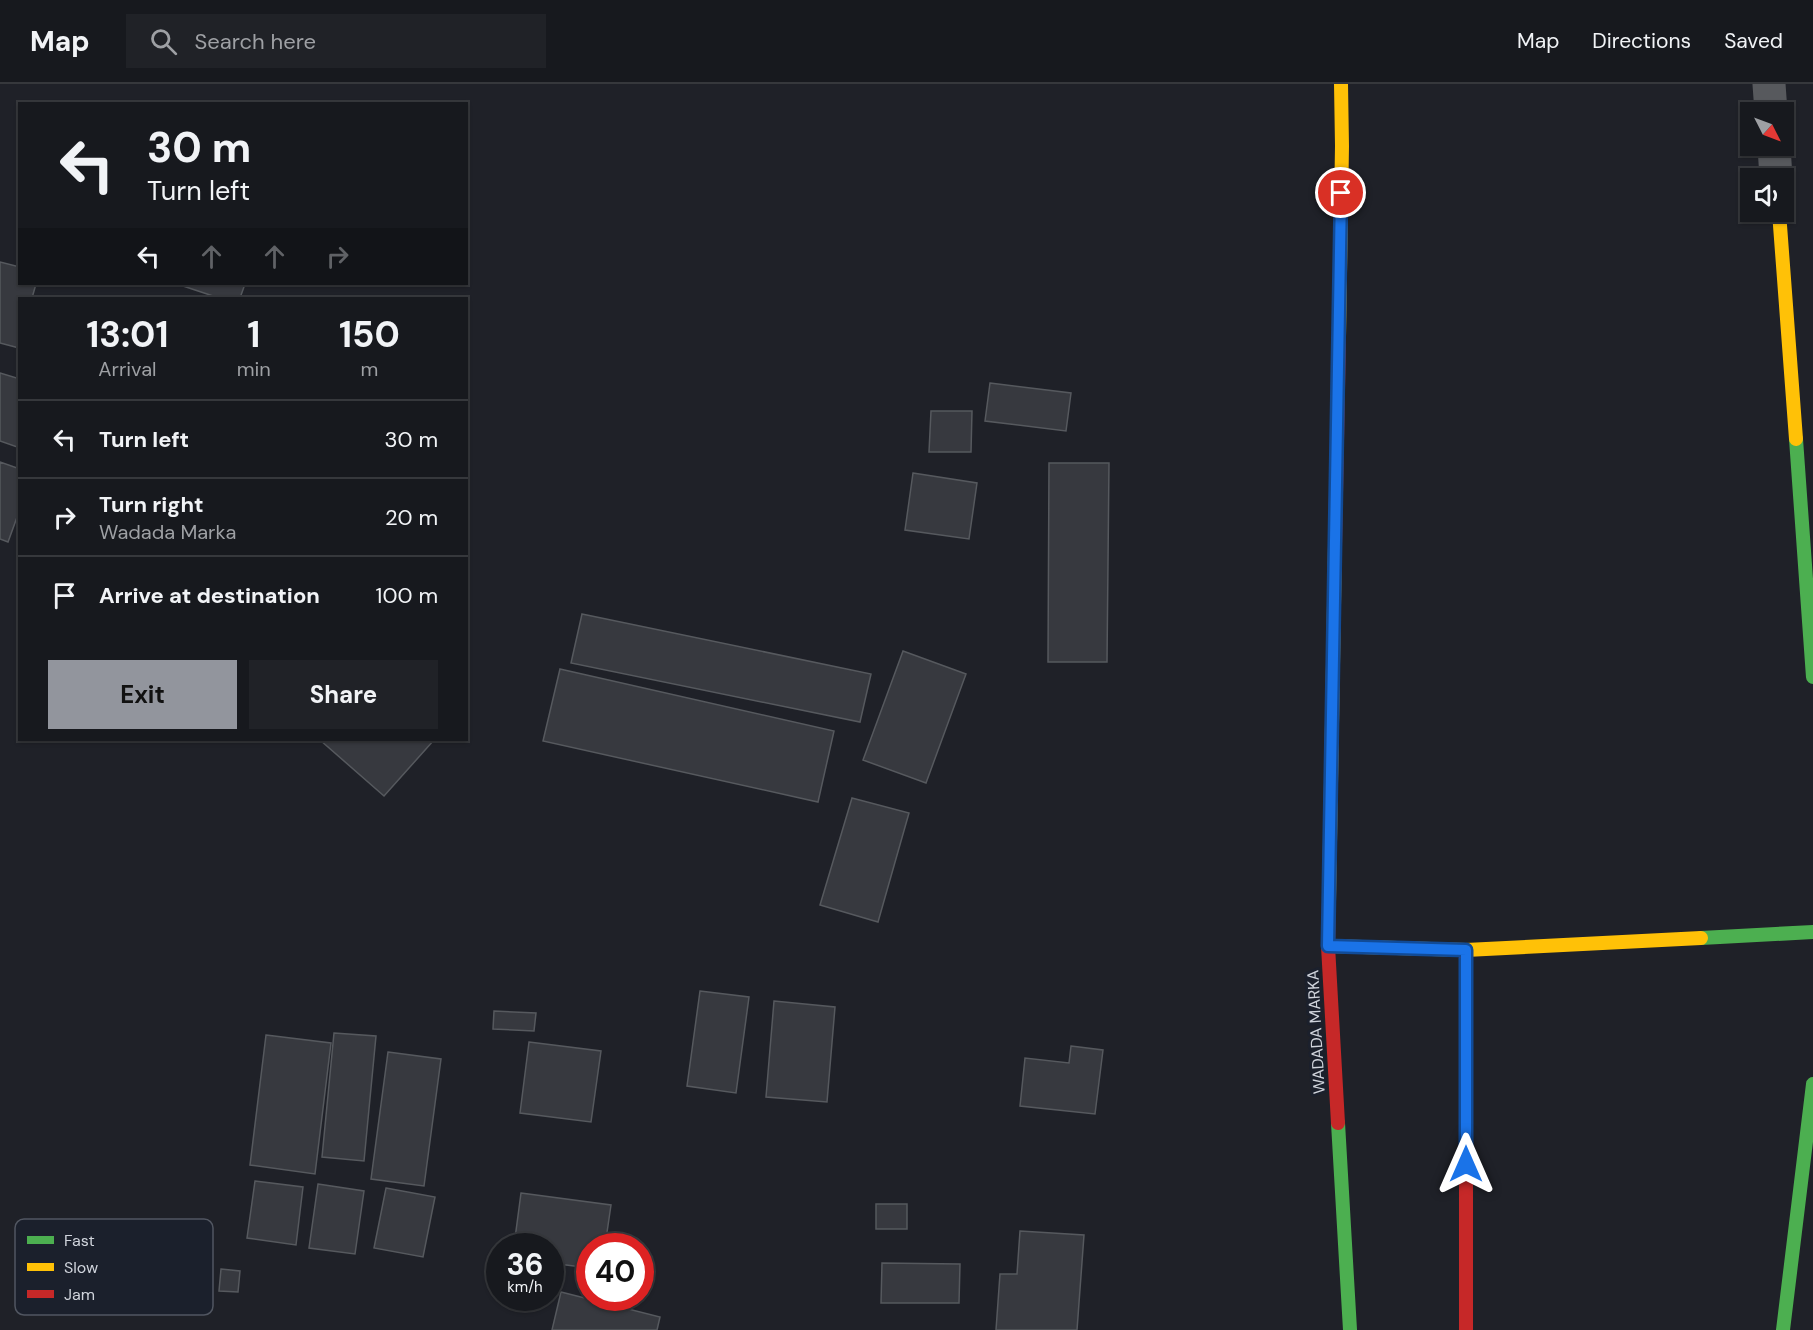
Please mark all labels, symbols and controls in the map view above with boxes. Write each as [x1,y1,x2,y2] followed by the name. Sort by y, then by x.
[126,14,546,68] search box
[30,23,90,60] text: Map
[147,25,180,58] icon: search
[195,27,316,56] text: Search here
[1517,27,1559,55] text: Map
[1592,27,1691,55] text: Directions
[1724,27,1783,55] text: Saved
[1740,102,1794,156] north arrow
[1740,102,1794,222] map controls
[147,120,251,175] text: 30 m
[48,126,126,204] icon: left
[1315,167,1366,218] pin
[1740,168,1794,222] button: sound
[147,173,250,208] text: Turn left
[1324,176,1357,209] icon: arrive
[132,240,165,273] icon: left
[195,240,228,273] icon: ahead
[258,240,291,273] icon: ahead
[321,240,354,273] icon: right
[86,311,169,358] text: 13:01
[247,311,260,358] text: 1
[339,311,400,358] text: 150
[98,356,156,382] text: Arrival
[237,356,271,382] text: min
[360,356,378,382] text: m
[48,423,81,456] icon: left
[99,425,189,454] text: Turn left
[384,425,438,454] text: 30 m
[99,490,204,519] text: Turn right
[48,501,81,534] icon: right
[385,503,438,532] text: 20 m
[99,519,236,545] text: Wadada Marka
[48,579,81,612] icon: arrive
[99,581,320,610] text: Arrive at destination
[376,581,438,610] text: 100 m
[48,660,237,729] button: Exit
[249,660,438,729] button: Share
[1302,969,1330,1095] street label: WADADA MARKA
[1434,1132,1498,1196] position arrow
[15,1219,213,1315] legend
[64,1230,95,1251] text: Fast
[576,1233,654,1311] speed limit sign: 40
[506,1245,544,1284] text: 36
[64,1257,98,1278] text: Slow
[507,1277,543,1297] text: km/h
[64,1284,95,1305] text: Jam

